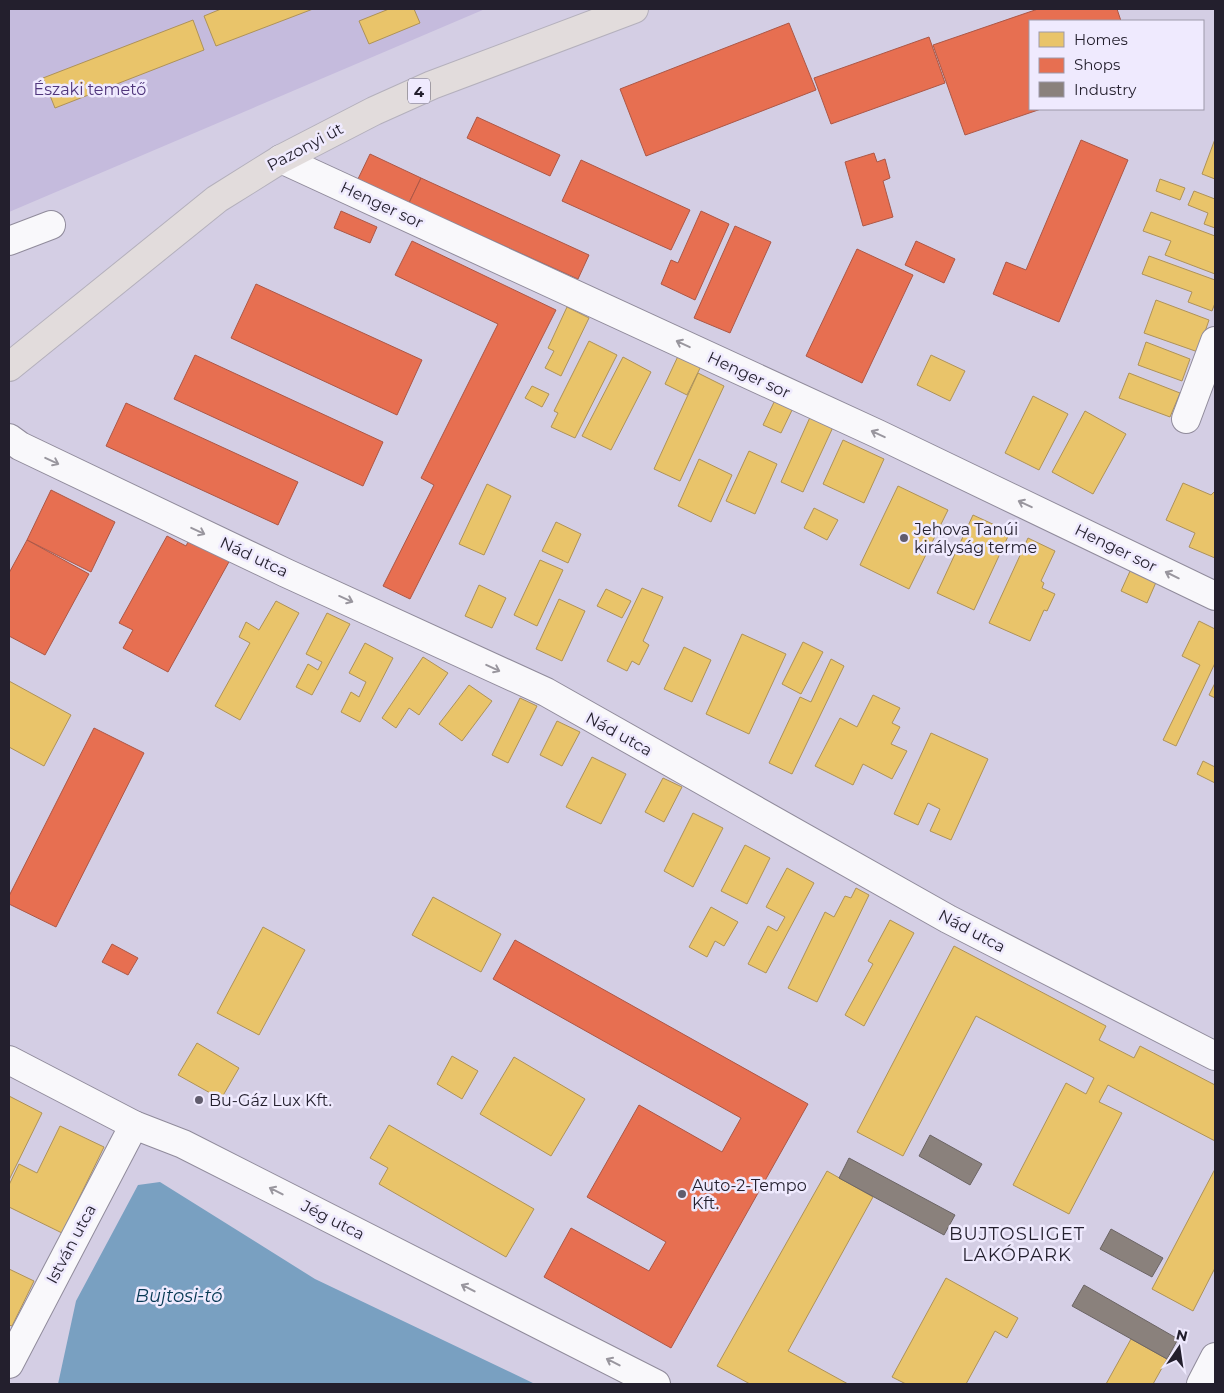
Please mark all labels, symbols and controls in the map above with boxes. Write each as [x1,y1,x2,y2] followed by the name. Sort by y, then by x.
[1029,20,1204,110] legend
[1074,30,1128,49] text: Homes
[1074,55,1120,74] text: Shops
[408,78,430,104] road number: 4
[34,80,146,99] park label: Északi temető
[1074,80,1137,99] text: Industry
[264,119,347,175] street label: Pazonyi út
[338,178,426,232] street label: Henger sor
[676,339,691,349] one-way arrow
[705,348,793,402] street label: Henger sor
[871,429,886,439] one-way arrow
[44,457,59,466] one-way arrow
[1018,499,1033,508] one-way arrow
[913,520,1037,557] place label: Jehova Tanúi királyság terme
[1072,520,1160,576] street label: Henger sor
[190,527,205,536] one-way arrow
[898,532,910,544] marker: Jehova Tanúi királyság terme
[217,533,291,581] street label: Nád utca
[1164,570,1179,580] one-way arrow
[338,595,353,605] one-way arrow
[485,663,500,673] one-way arrow
[583,708,655,760] street label: Nád utca
[935,906,1009,956] street label: Nád utca
[209,1091,332,1110] place label: Bu-Gáz Lux Kft.
[193,1094,205,1106] marker: Bu-Gáz Lux Kft.
[692,1176,807,1213] place label: Auto-2-Tempo Kft.
[269,1186,284,1195] one-way arrow
[676,1188,688,1200] marker: Auto-2-Tempo Kft.
[297,1196,368,1244] street label: Jég utca
[42,1201,100,1287] street label: István utca
[949,1223,1085,1266] district label: BUJTOSLIGET LAKÓPARK
[461,1283,476,1292] one-way arrow
[135,1285,223,1307] water label: Bujtosi-tó
[1154,1323,1204,1373] north arrow
[1174,1325,1189,1345] text: N
[605,1357,620,1367] one-way arrow

